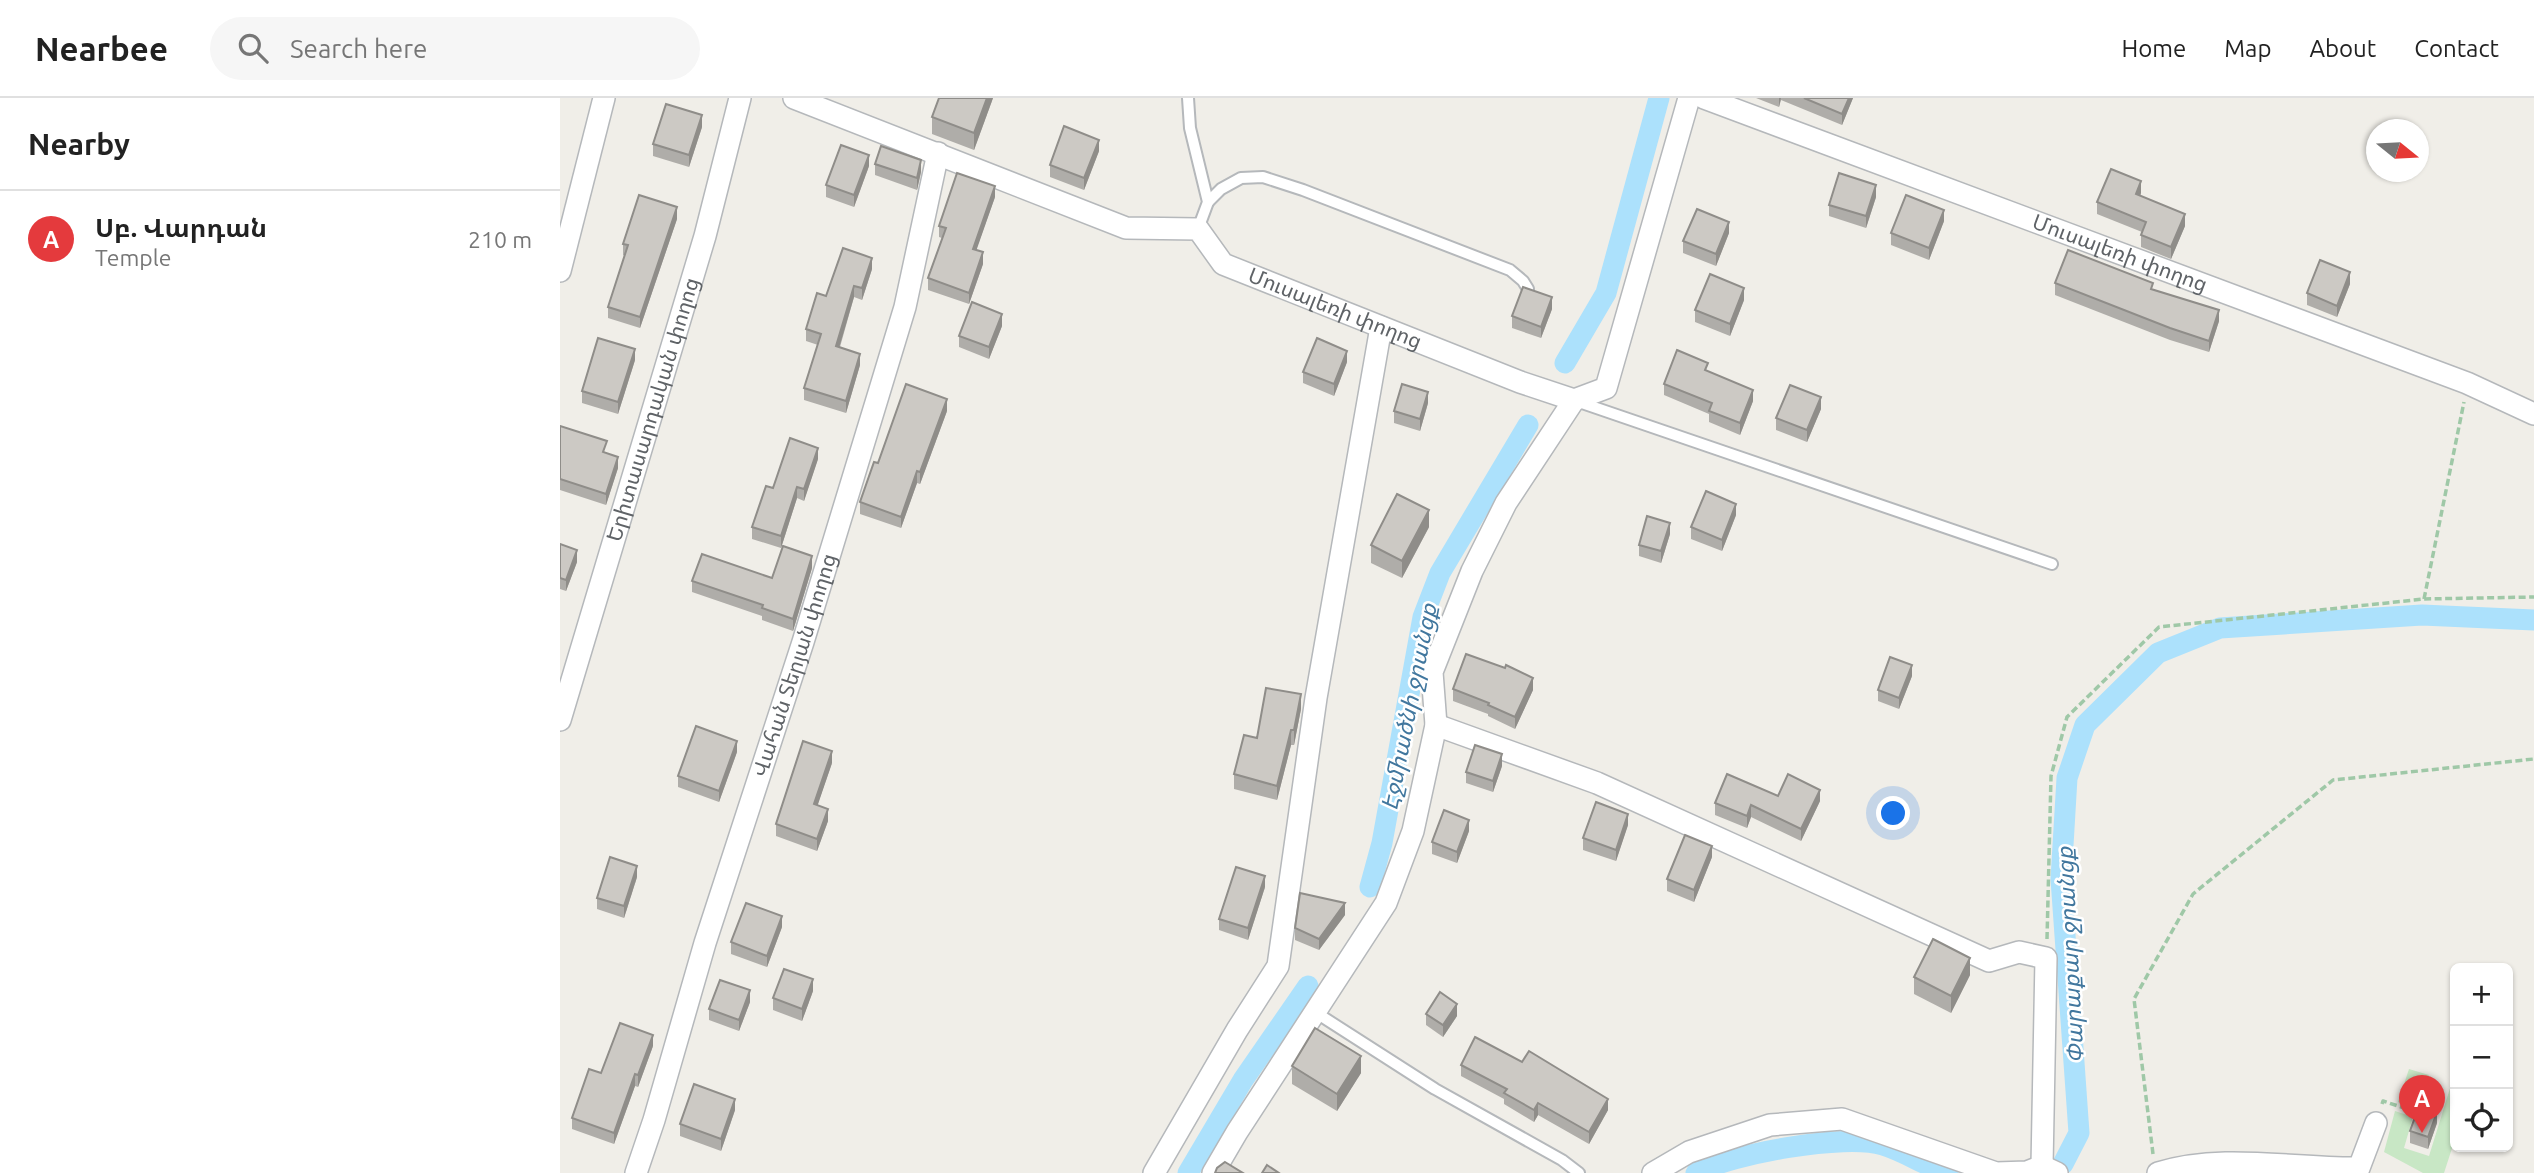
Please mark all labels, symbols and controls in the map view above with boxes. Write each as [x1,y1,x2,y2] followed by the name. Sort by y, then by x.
[210,17,700,80] search box
[234,29,272,67] icon: search
[35,30,168,67] text: Nearbee
[290,34,427,63] text: Search here
[2121,35,2186,62] text: Home
[2224,35,2271,62] text: Map
[2309,35,2376,62] text: About
[2414,35,2499,62] text: Contact
[2366,119,2429,182] north arrow
[28,127,130,161] text: Nearby
[2029,209,2211,297] street label: Մուսալեռի փողոց
[95,213,267,242] text: Սբ. Վարդան
[43,227,59,252] text: A
[468,227,532,252] text: 210 m
[95,245,171,270] text: Temple
[1245,262,1426,354] street label: Մուսալեռի փողոց
[601,274,704,544] street label: Երիտասարդական փողոց
[747,550,841,780] street label: Վահան Տերյան փողոց
[1376,600,1443,813] water label: Էջմիածնի ջրանցք
[1876,796,1910,830] your location
[2051,845,2090,1064] water label: Փարաքար ջրանցք
[2450,963,2513,1152] map controls
[2450,963,2513,1026] button: +
[2450,1026,2513,1089] button: −
[2399,1075,2445,1133] pin: A
[2450,1089,2513,1152] button: locate

